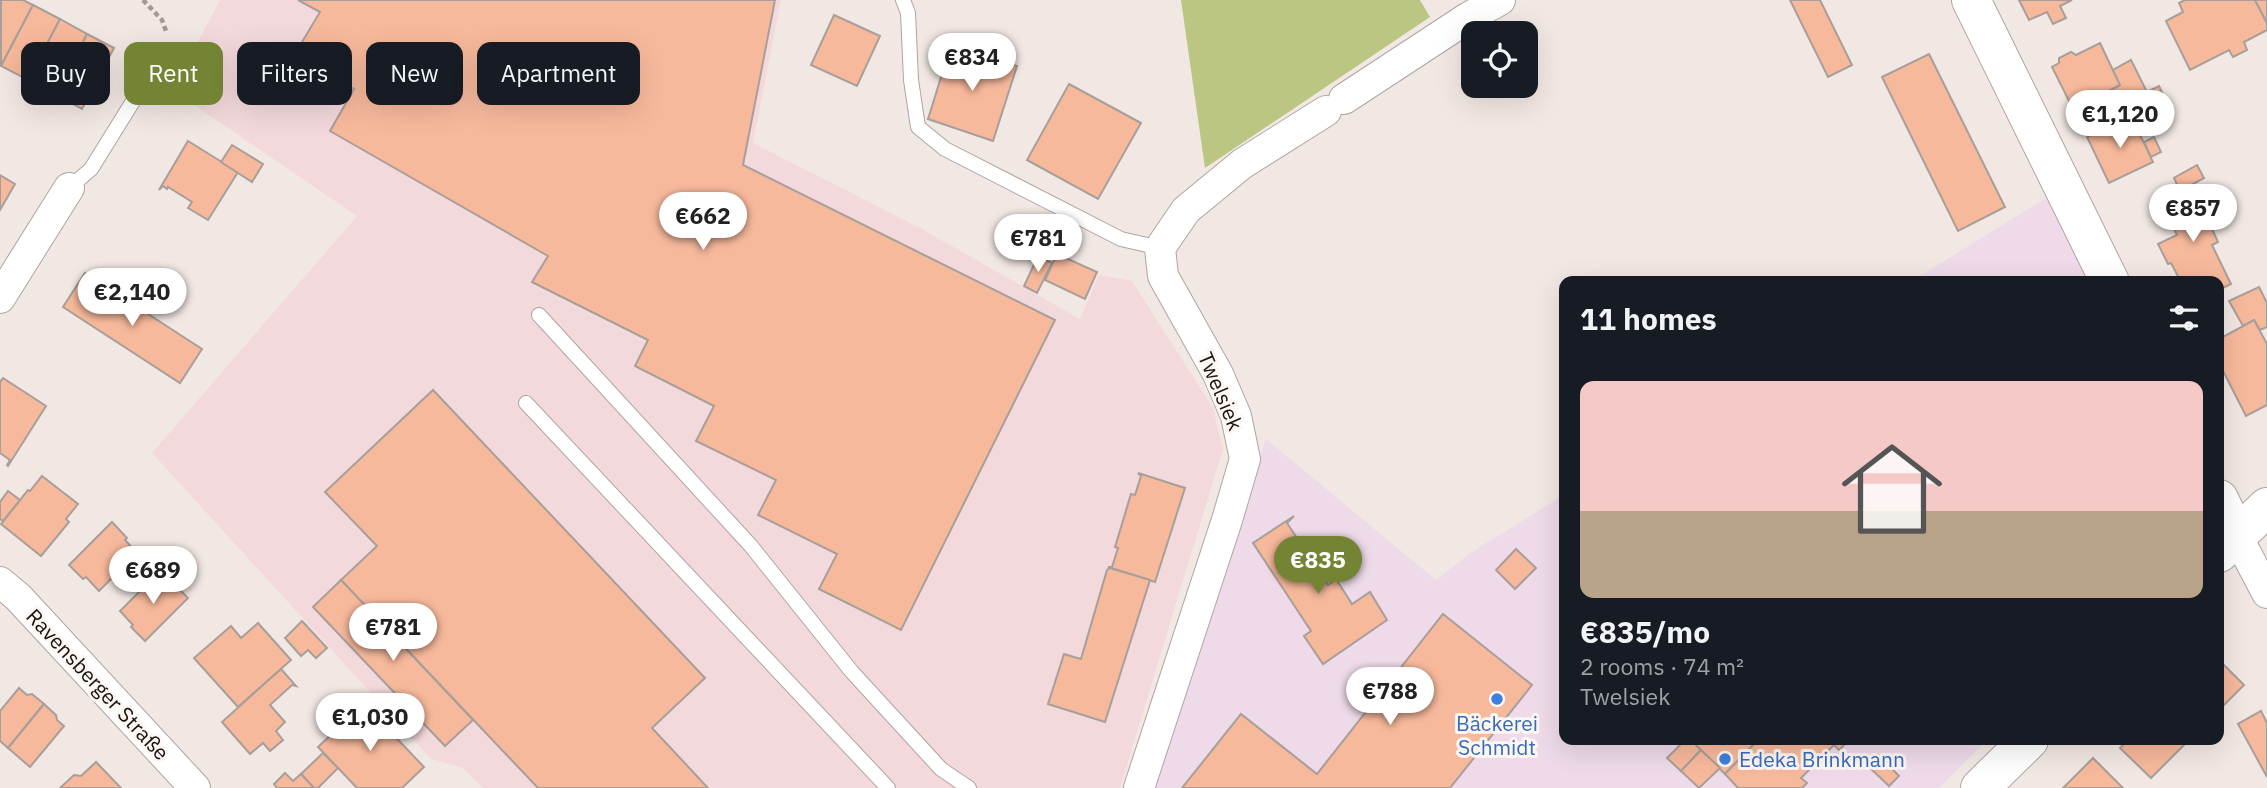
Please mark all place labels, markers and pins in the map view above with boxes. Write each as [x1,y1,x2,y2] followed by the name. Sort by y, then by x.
[931,34,1013,93] pin: €834
[2063,90,2177,150] pin: €1,120
[2152,184,2234,244] pin: €857
[662,192,744,252] pin: €662
[997,215,1079,274] pin: €781
[75,268,189,328] pin: €2,140
[1277,536,1359,596] pin: €835
[112,546,194,606] pin: €689
[352,604,434,663] pin: €781
[1349,668,1431,727] pin: €788
[1489,691,1505,707] marker: Bäckerei Schmidt
[313,694,427,753] pin: €1,030
[1456,709,1538,761] place label: Bäckerei Schmidt
[1739,745,1905,773] place label: Edeka Brinkmann
[1717,751,1733,767] marker: Edeka Brinkmann

